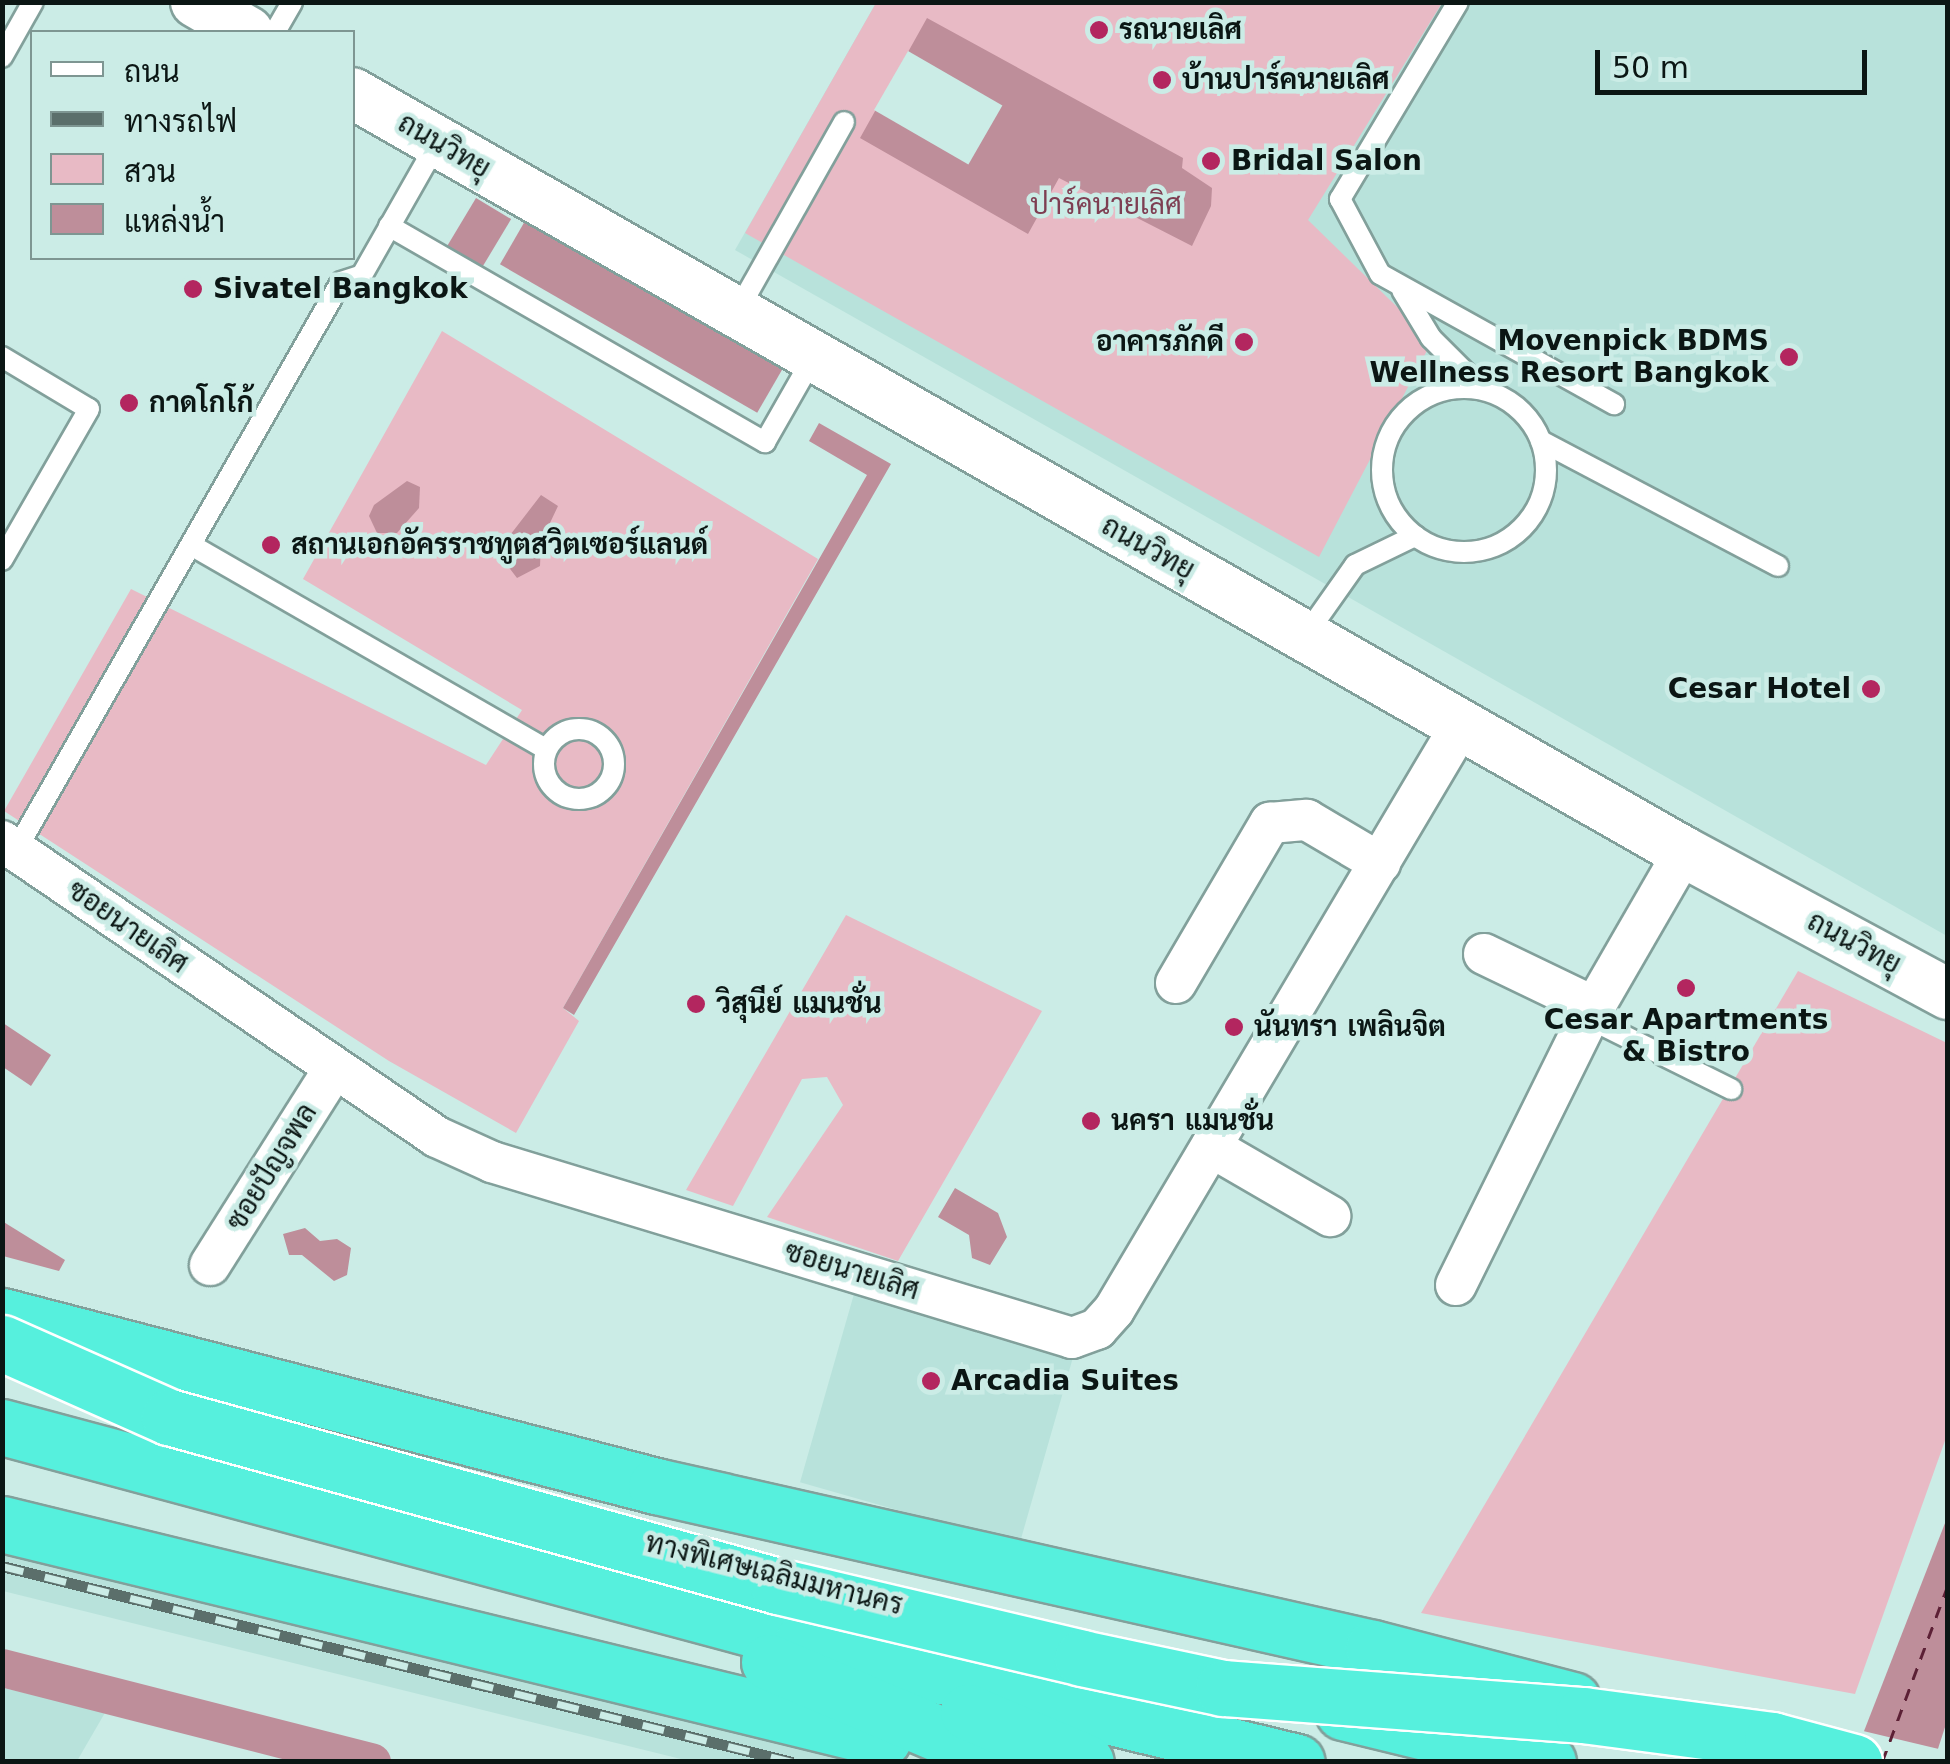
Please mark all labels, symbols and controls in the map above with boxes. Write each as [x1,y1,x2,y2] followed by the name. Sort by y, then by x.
[1119,13,1242,47] place label: รถนายเลิศ
[1088,19,1110,41] marker: รถนายเลิศ
[30,30,355,260] legend
[1600,30,1872,92] scale bar
[1612,50,1689,85] text: 50 m
[124,54,180,89] text: ถนน
[1182,63,1389,97] place label: บ้านปาร์คนายเลิศ
[1151,69,1173,91] marker: บ้านปาร์คนายเลิศ
[124,104,237,139] text: ทางรถไฟ
[392,106,496,186] street label: ถนนวิทยุ
[1231,144,1422,178] place label: Bridal Salon
[1200,150,1222,172] marker: Bridal Salon
[124,154,176,189] text: สวน
[1030,188,1182,222] park label: ปาร์คนายเลิศ
[124,204,225,239] text: แหล่งน้ำ
[213,272,468,306] place label: Sivatel Bangkok
[182,278,204,300] marker: Sivatel Bangkok
[1370,324,1769,390] place label: Movenpick BDMS Wellness Resort Bangkok
[1096,325,1224,359] place label: อาคารภักดี
[1233,331,1255,353] marker: อาคารภักดี
[1778,346,1800,368] marker: Movenpick BDMS Wellness Resort Bangkok
[149,386,254,420] place label: กาดโกโก้
[118,392,140,414] marker: กาดโกโก้
[1096,509,1200,587] street label: ถนนวิทยุ
[291,528,708,562] place label: สถานเอกอัครราชทูตสวิตเซอร์แลนด์
[260,534,282,556] marker: สถานเอกอัครราชทูตสวิตเซอร์แลนด์
[1668,672,1851,706] place label: Cesar Hotel
[1860,678,1882,700] marker: Cesar Hotel
[61,873,195,981] street label: ซอยนายเลิศ
[1802,905,1906,981] street label: ถนนวิทยุ
[1675,977,1697,999] marker: Cesar Apartments & Bistro
[716,987,882,1021] place label: วิสุนีย์ แมนชั่น
[685,993,707,1015] marker: วิสุนีย์ แมนชั่น
[1544,1003,1828,1069] place label: Cesar Apartments & Bistro
[1254,1010,1446,1044] place label: นันทรา เพลินจิต
[1223,1016,1245,1038] marker: นันทรา เพลินจิต
[220,1097,324,1237] street label: ซอยปัญจพล
[1111,1104,1274,1138] place label: นครา แมนชั่น
[1080,1110,1102,1132] marker: นครา แมนชั่น
[781,1235,923,1307] street label: ซอยนายเลิศ
[951,1364,1179,1398] place label: Arcadia Suites
[920,1370,942,1392] marker: Arcadia Suites
[642,1526,906,1622] street label: ทางพิเศษเฉลิมมหานคร

